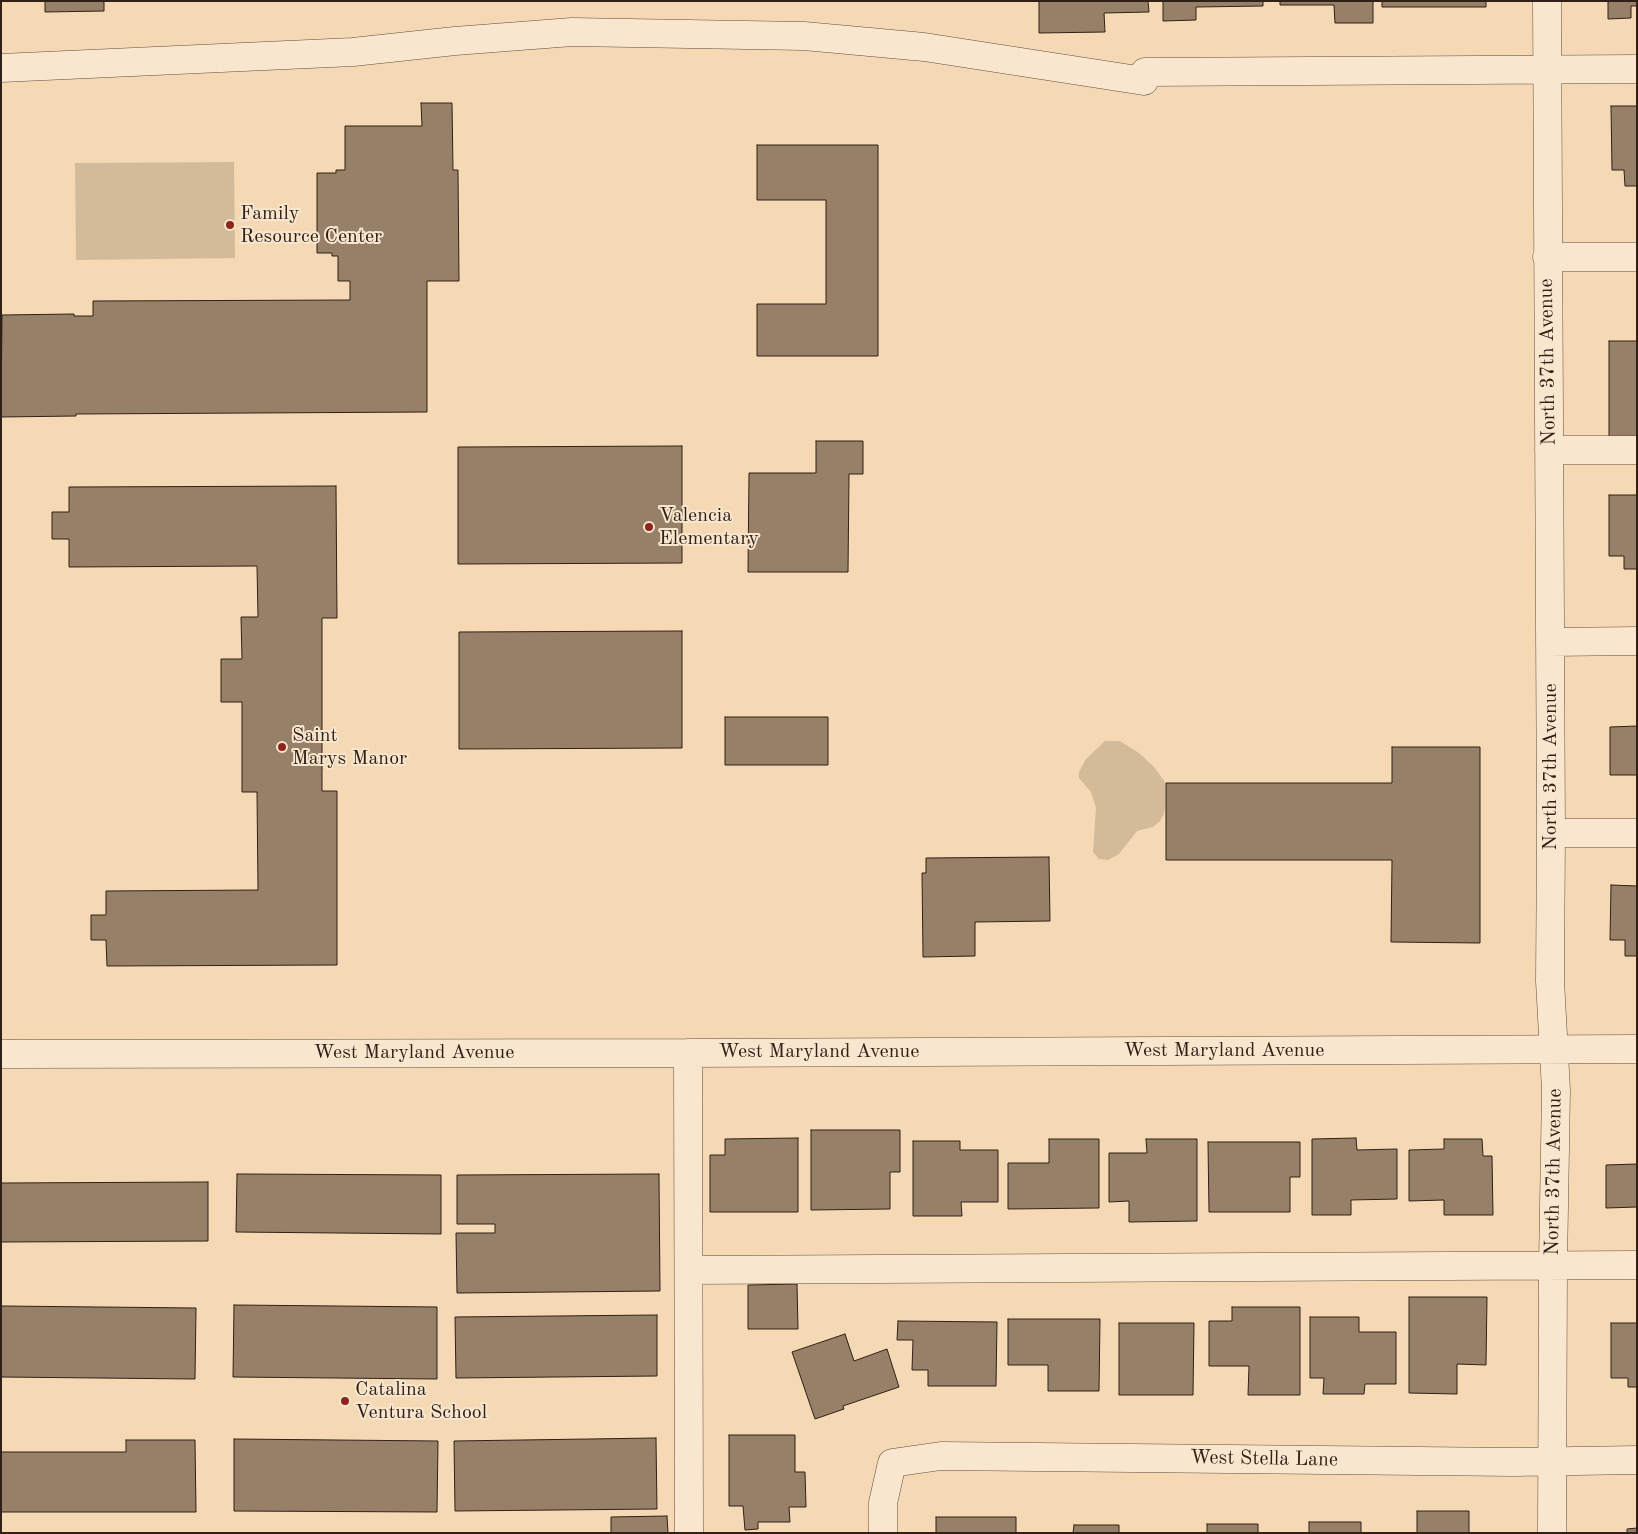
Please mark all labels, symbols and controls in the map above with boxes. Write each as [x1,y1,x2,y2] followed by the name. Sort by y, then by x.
[240,202,382,249] place label: Family Resource Center
[224,219,236,231] marker: Family Resource Center
[1535,278,1561,446] street label: North 37th Avenue
[659,504,759,551] place label: Valencia Elementary
[643,521,655,533] marker: Valencia Elementary
[1539,683,1563,851] street label: North 37th Avenue
[292,724,407,771] place label: Saint Marys Manor
[276,741,288,753] marker: Saint Marys Manor
[1124,1039,1324,1063] street label: West Maryland Avenue
[719,1040,919,1064] street label: West Maryland Avenue
[314,1041,514,1065] street label: West Maryland Avenue
[1541,1088,1567,1256] street label: North 37th Avenue
[355,1378,487,1425] place label: Catalina Ventura School
[339,1395,351,1407] marker: Catalina Ventura School
[1190,1446,1338,1472] street label: West Stella Lane

